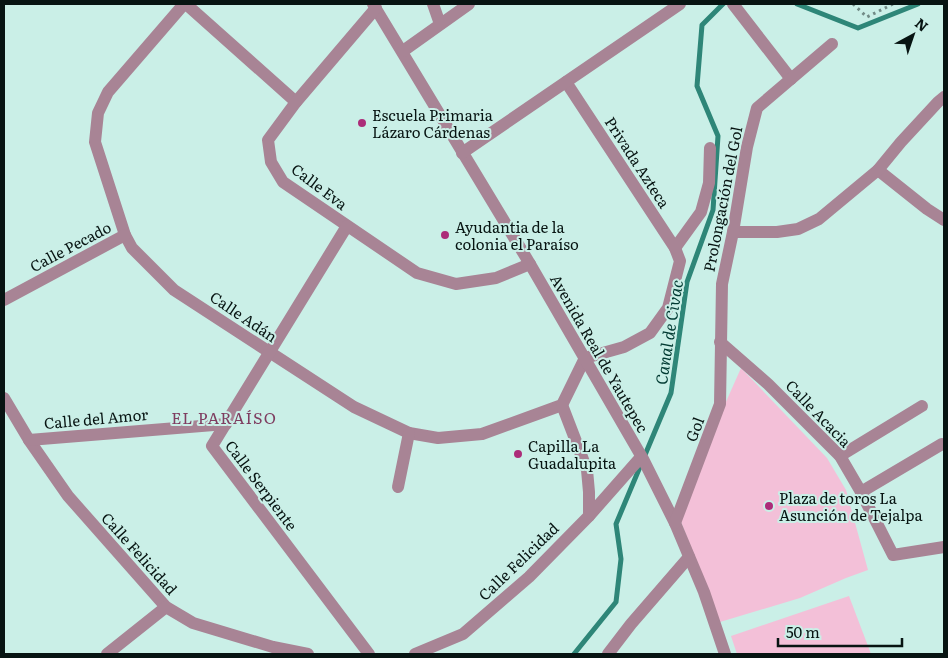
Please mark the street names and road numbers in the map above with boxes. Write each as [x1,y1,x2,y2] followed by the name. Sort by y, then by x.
[600,112,677,213] street label: Privada Azteca
[697,124,747,274] street label: Prolongación del Gol
[287,157,354,215] street label: Calle Eva
[25,215,115,277] street label: Calle Pecado
[545,270,655,437] street label: Avenida Real de Yautepec
[206,285,282,347] street label: Calle Adán
[781,374,858,453] street label: Calle Acacia
[43,402,149,434] street label: Calle del Amor
[679,413,709,445] street label: Gol
[220,435,304,535] street label: Calle Serpiente
[97,507,183,599] street label: Calle Felicidad
[473,517,563,605] street label: Calle Felicidad

